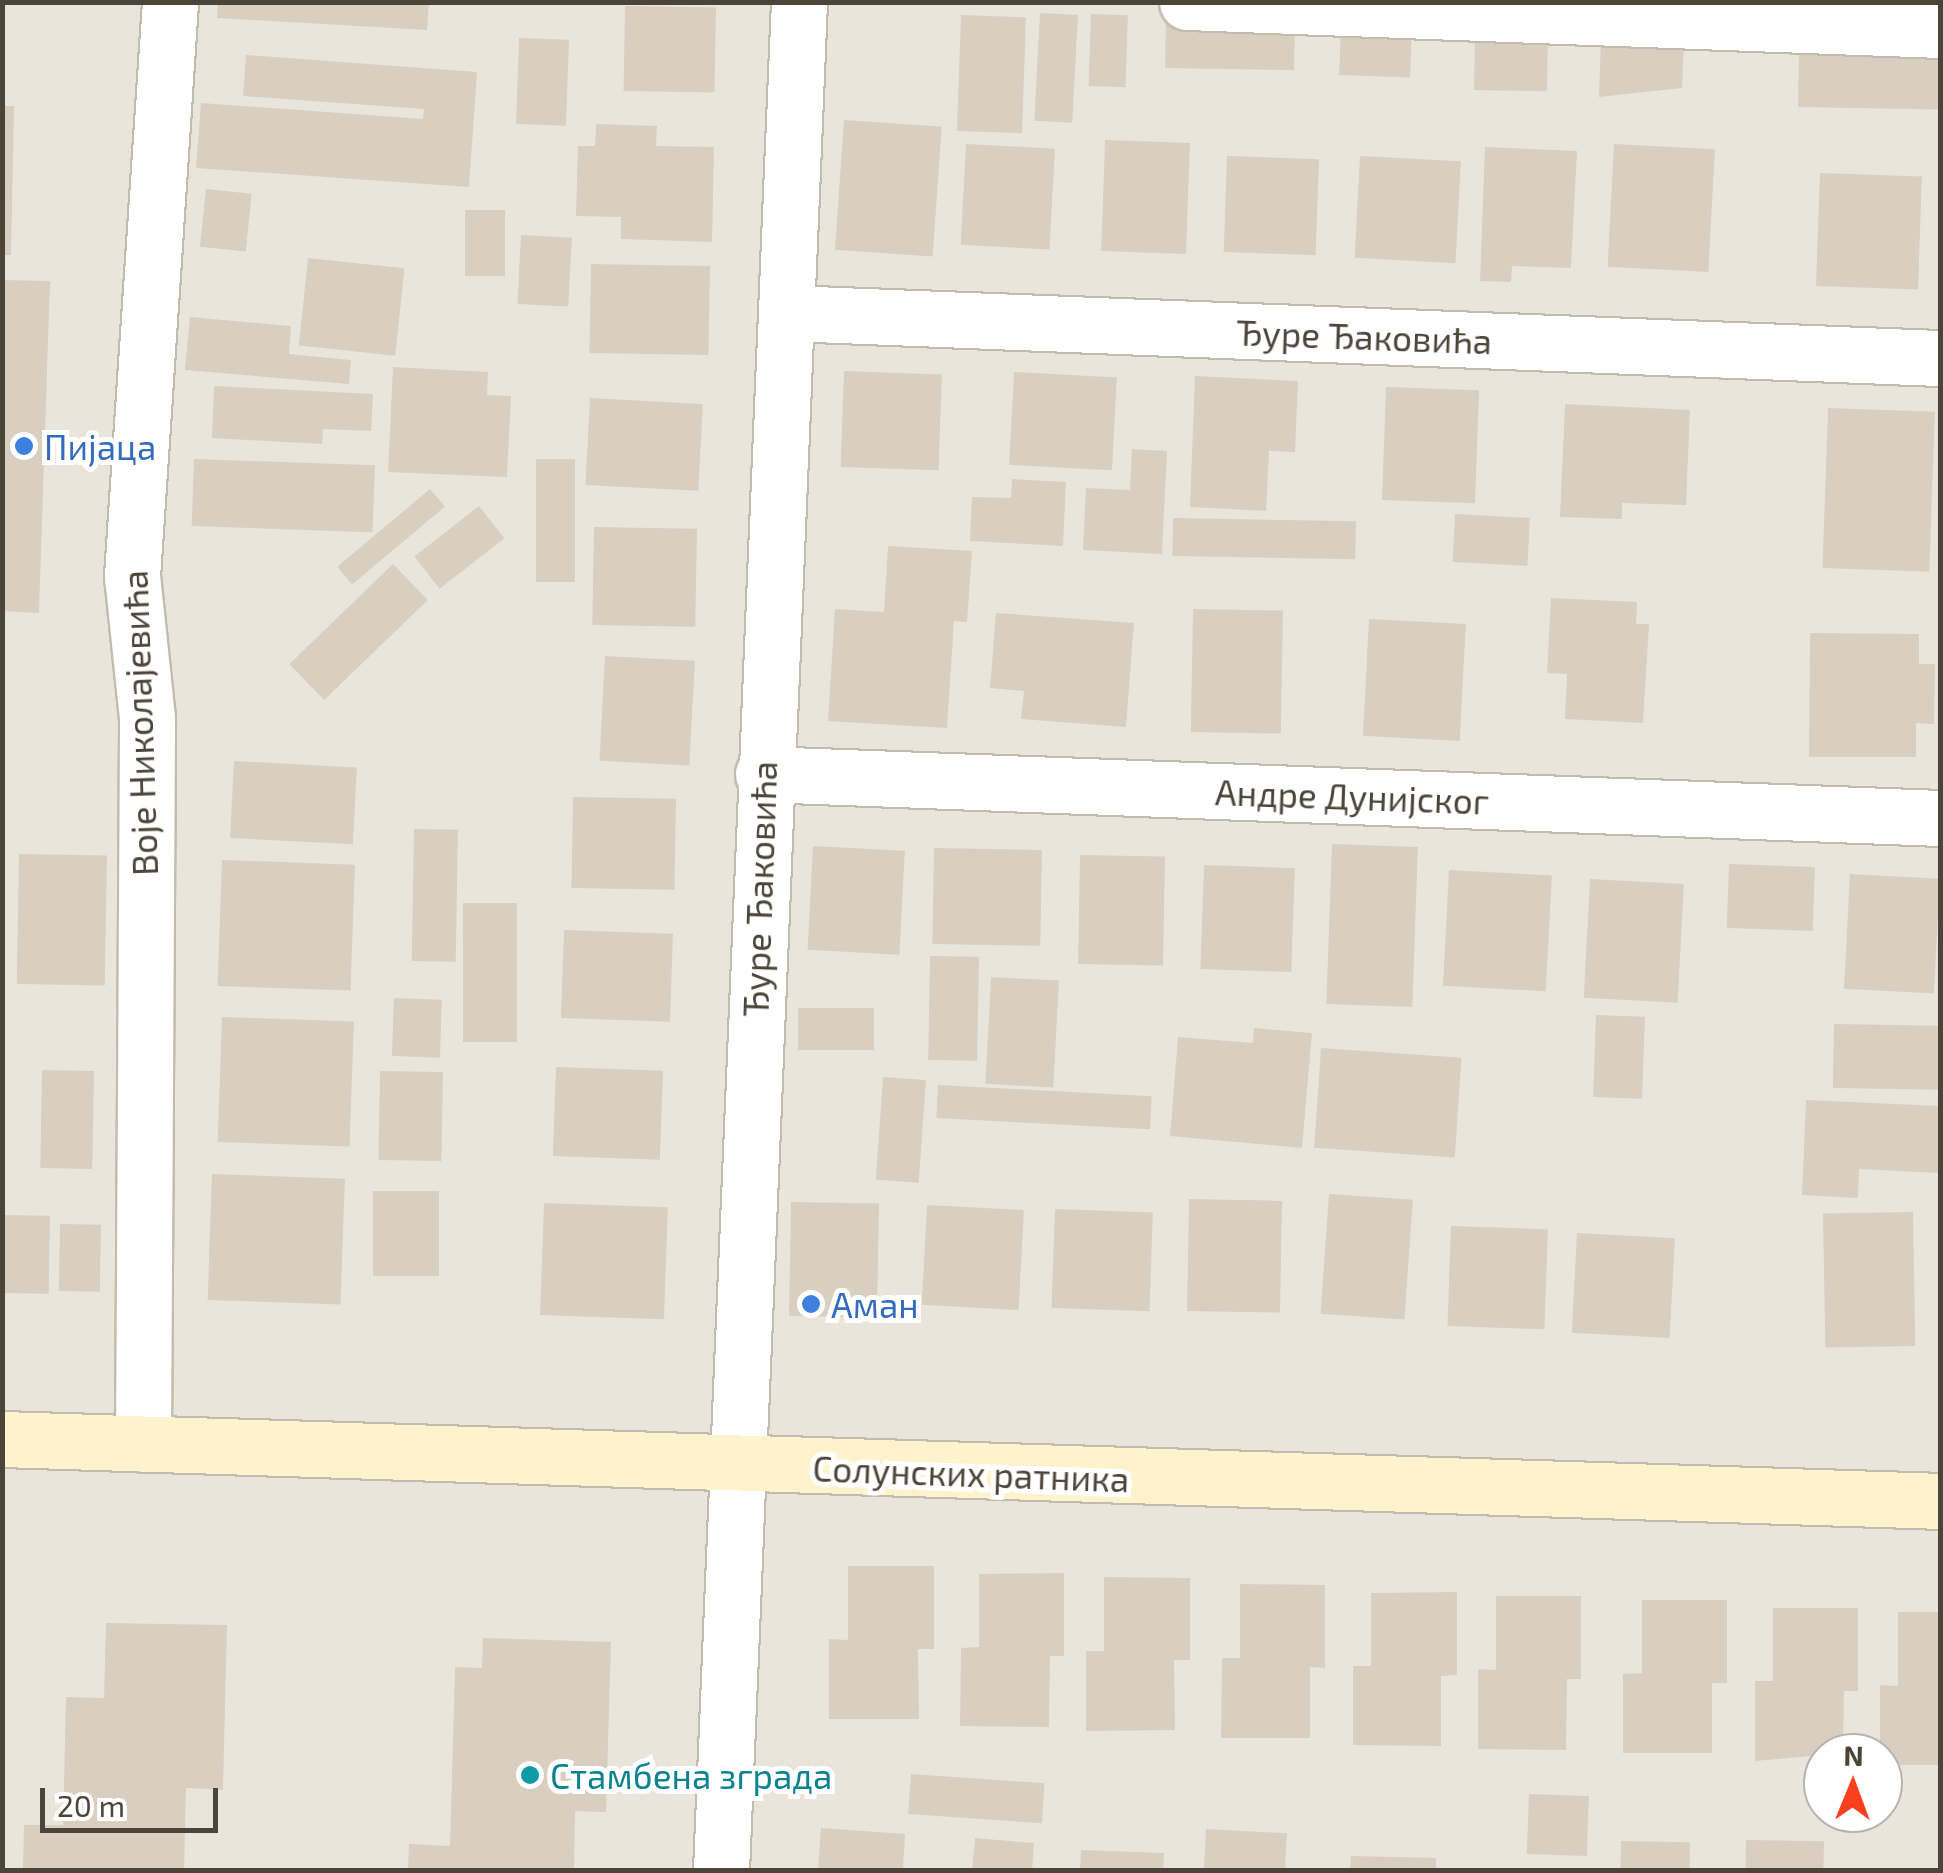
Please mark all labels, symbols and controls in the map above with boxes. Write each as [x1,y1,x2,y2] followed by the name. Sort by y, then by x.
[1235,311,1493,361] street label: Ђуре Ђаковића
[44,425,156,467] place label: Пијаца
[13,435,35,457] marker: Пијаца
[113,569,165,877] street label: Воје Николајевића
[734,760,784,1018] street label: Ђуре Ђаковића
[1214,770,1490,822] street label: Андре Дунијског
[831,1283,919,1325] place label: Аман
[800,1293,822,1315] marker: Аман
[812,1446,1130,1500] street label: Солунских ратника
[1803,1733,1903,1833] north arrow
[1843,1738,1864,1772] text: N
[550,1754,832,1796] place label: Стамбена зграда
[519,1764,541,1786] marker: Стамбена зграда
[45,1768,222,1830] scale bar
[57,1787,125,1823] text: 20 m

